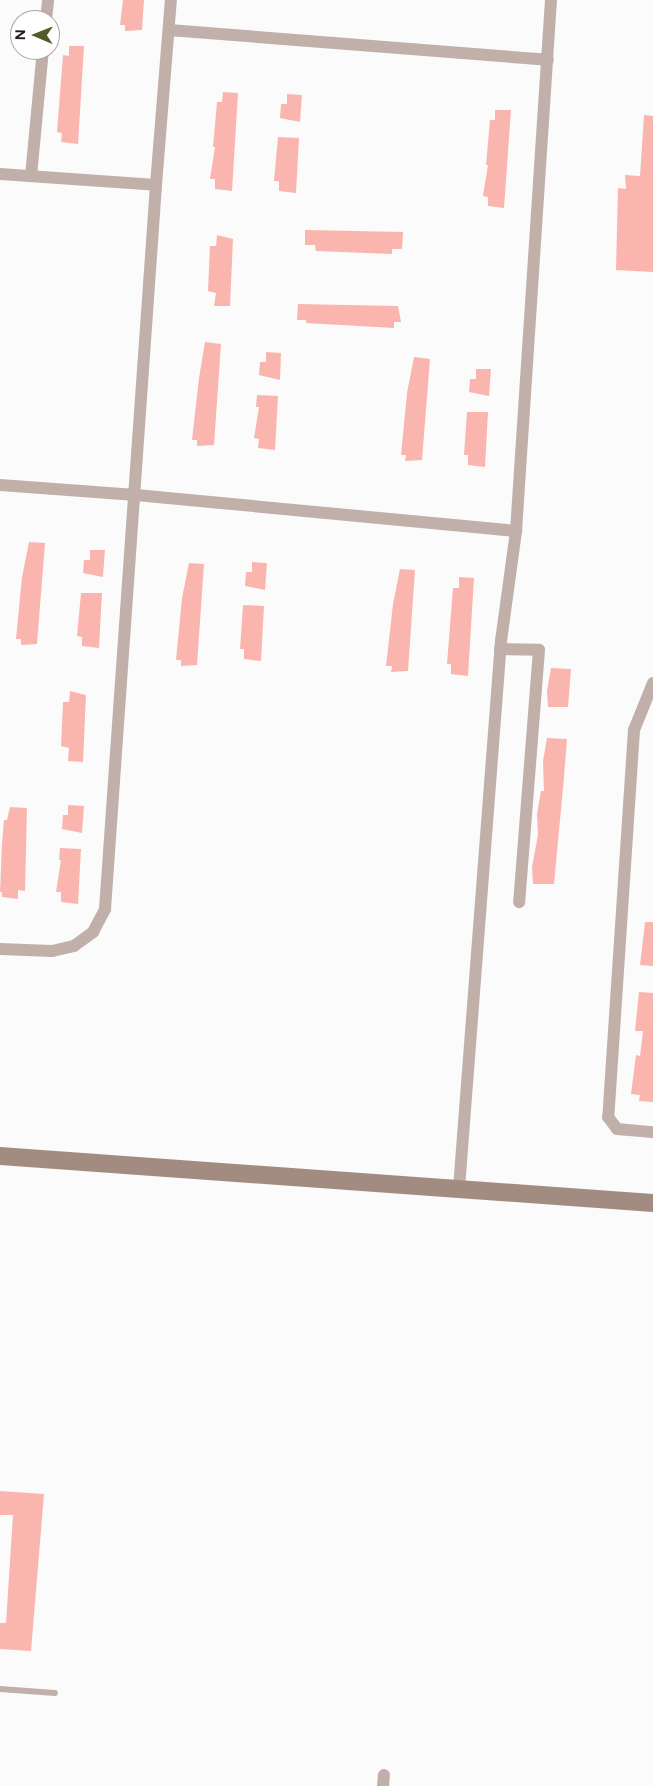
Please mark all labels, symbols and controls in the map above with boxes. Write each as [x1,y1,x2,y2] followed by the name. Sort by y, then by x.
[10,10,60,60] north arrow
[12,29,29,40] text: N

